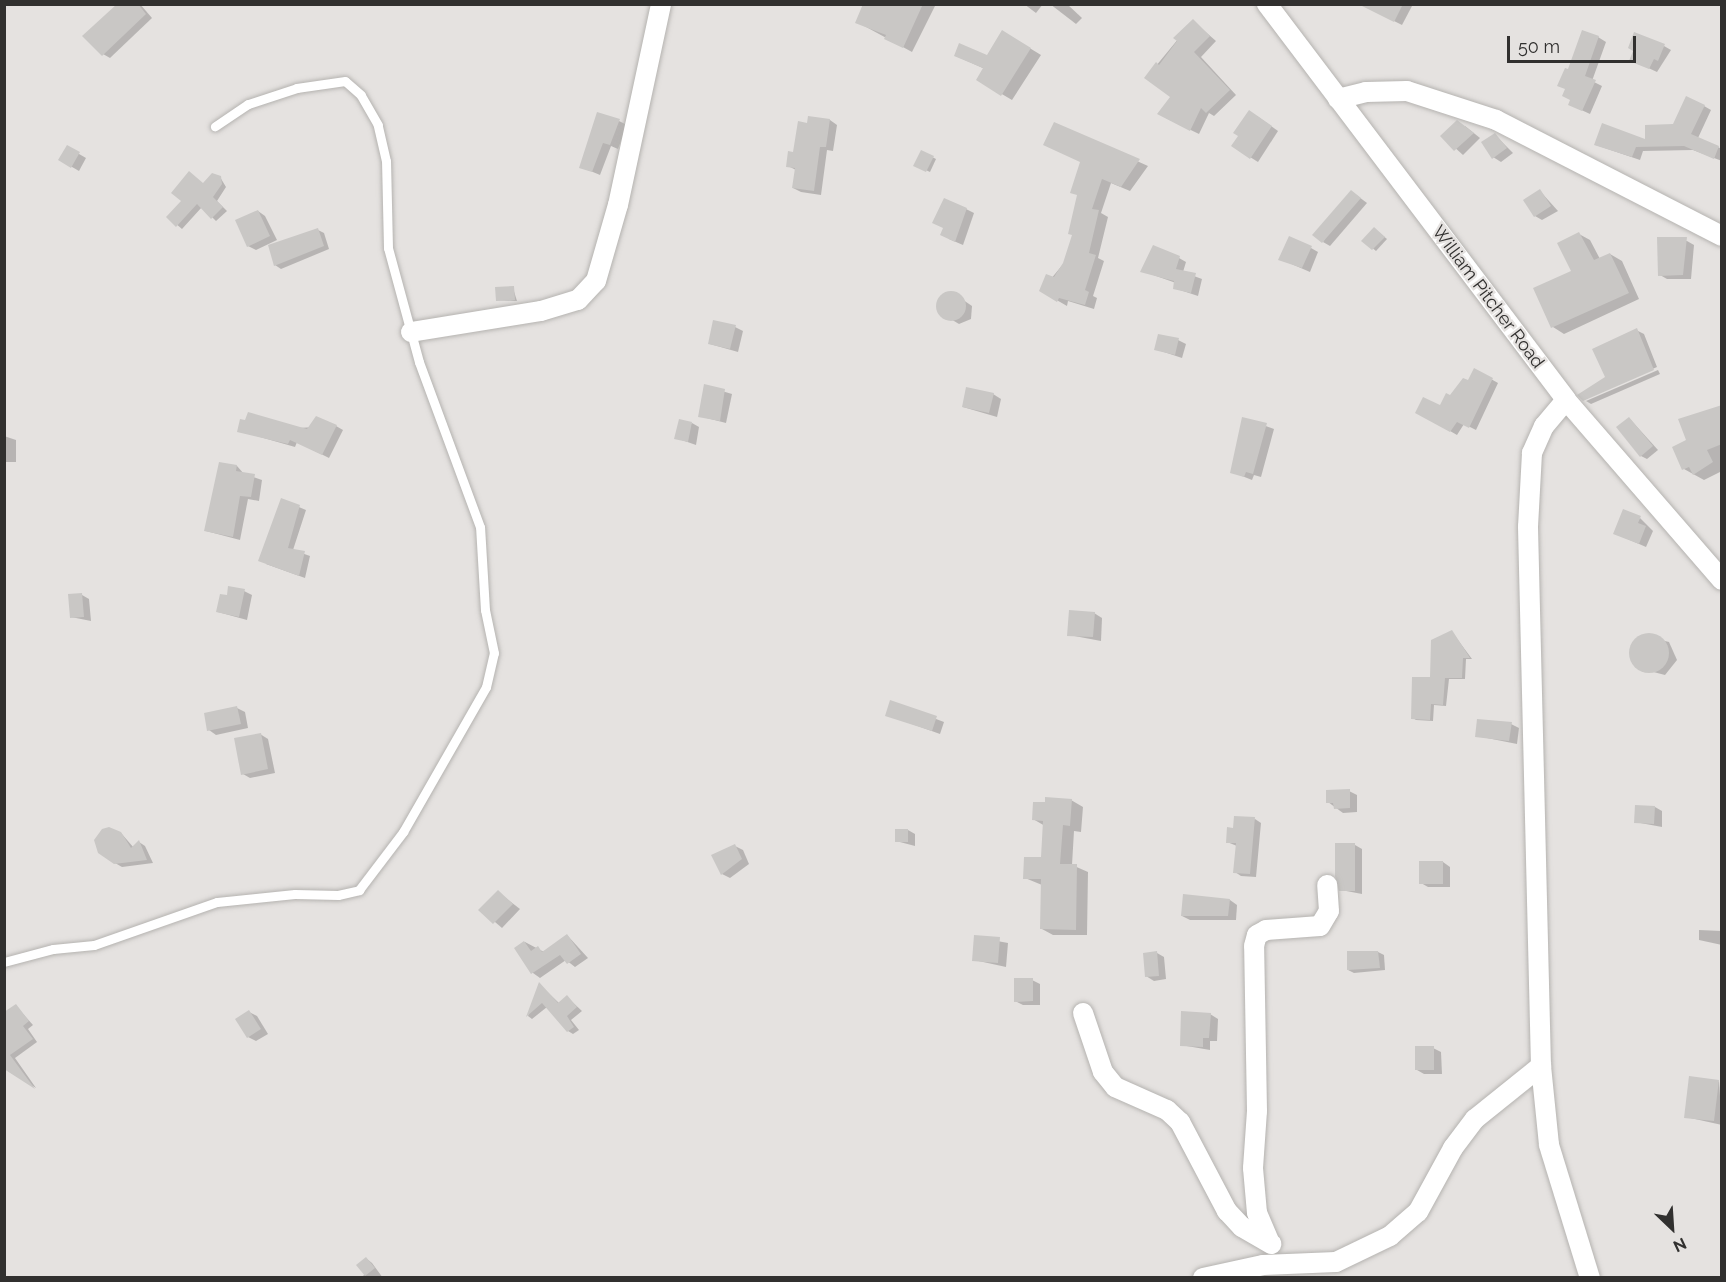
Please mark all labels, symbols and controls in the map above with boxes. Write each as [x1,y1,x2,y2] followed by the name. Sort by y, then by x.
[1510,24,1639,62] scale bar
[1518,36,1560,57] text: 50 m
[1427,221,1549,373] street label: William Pitcher Road
[1642,1198,1702,1258] north arrow
[1670,1234,1689,1256] text: N

